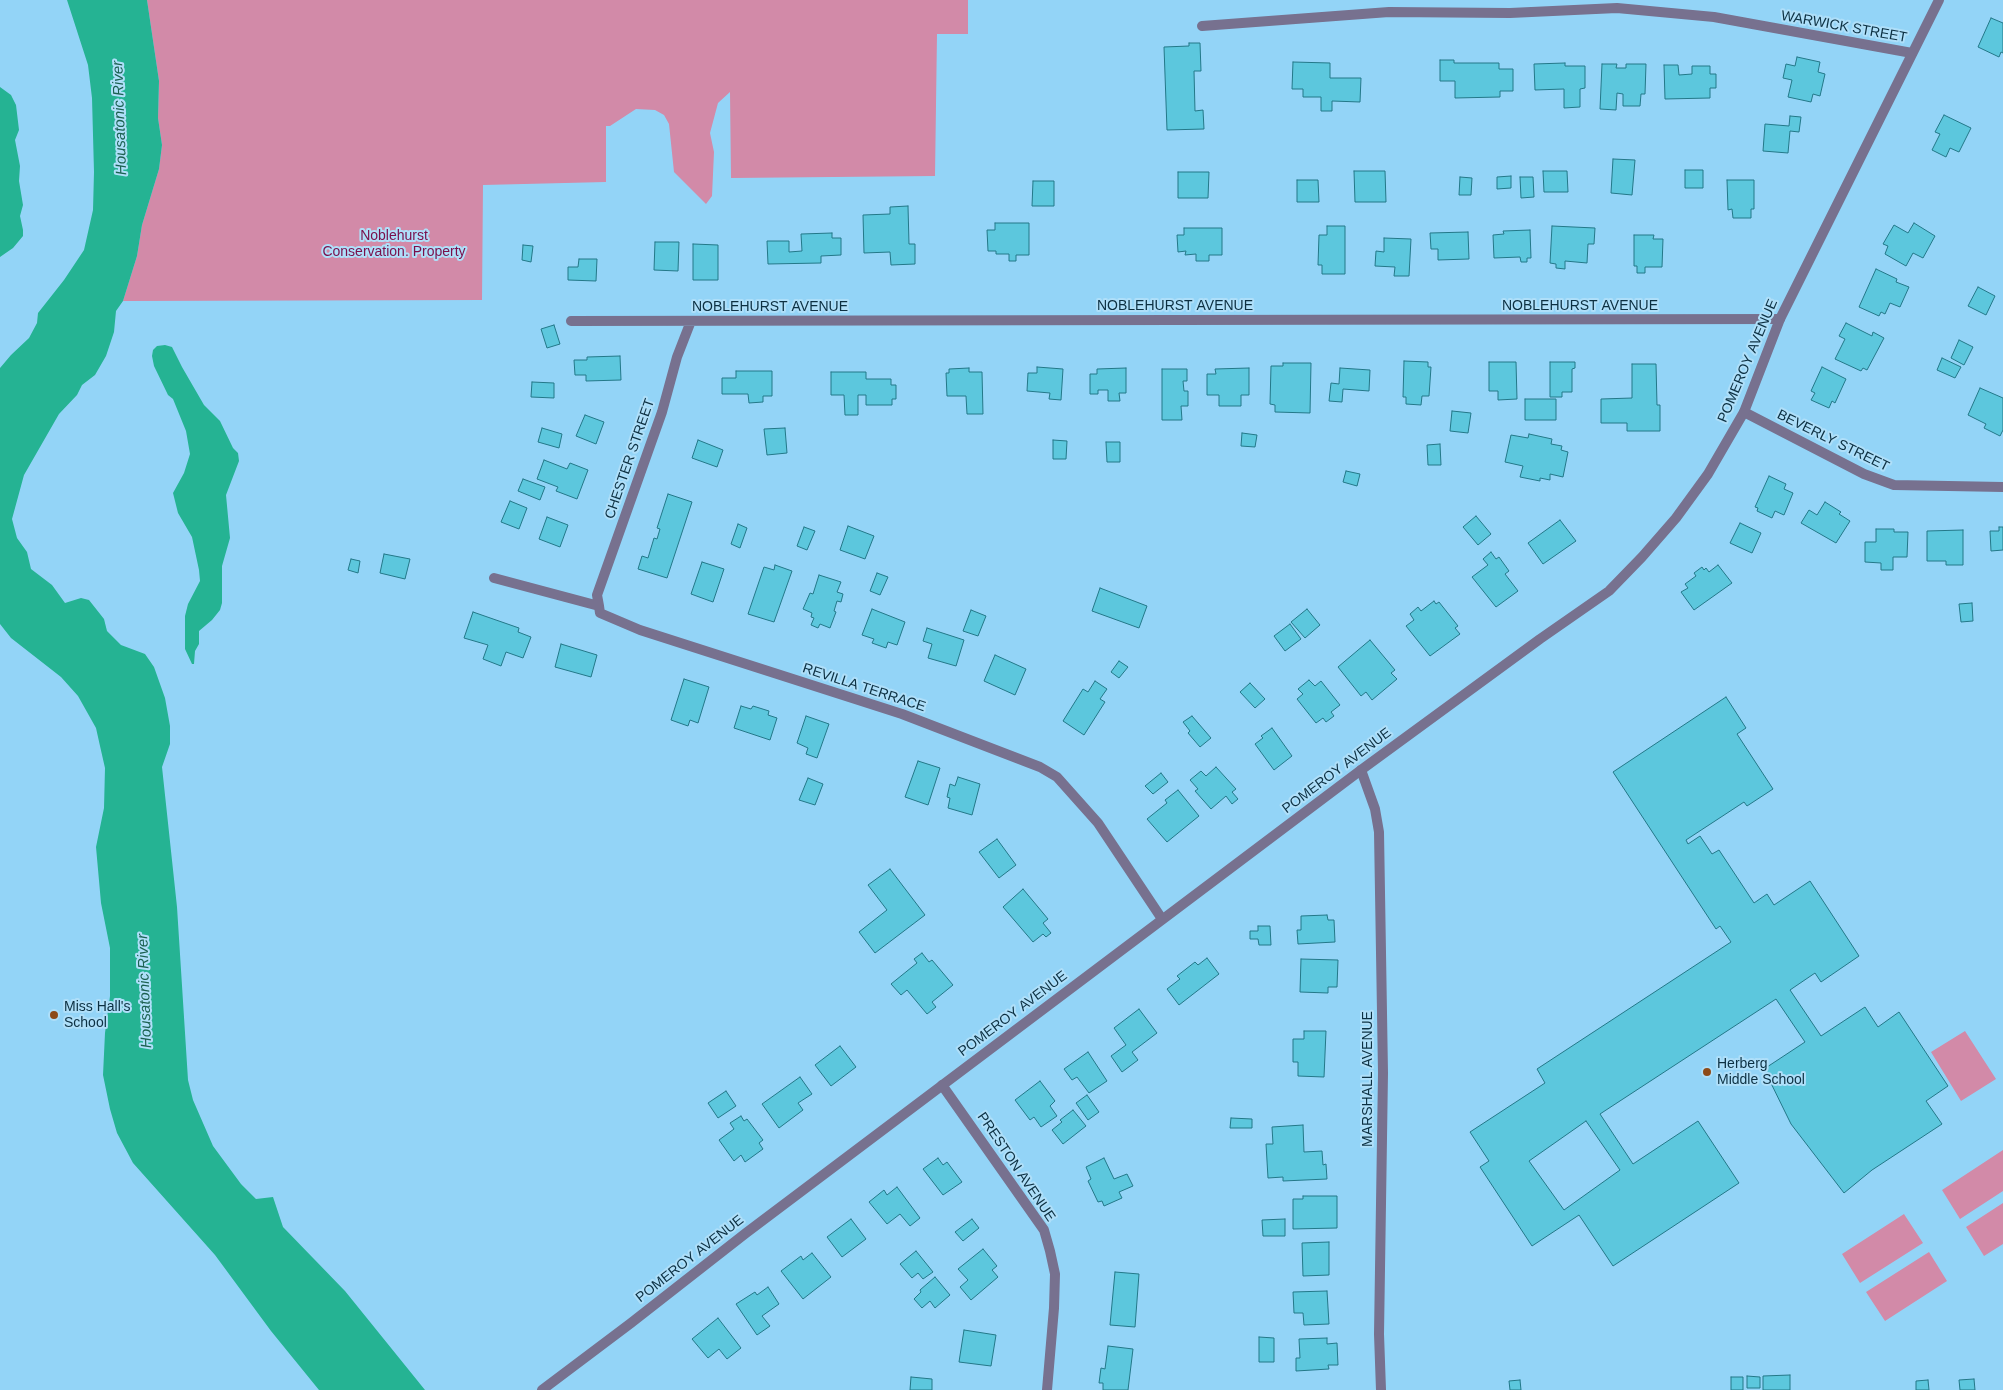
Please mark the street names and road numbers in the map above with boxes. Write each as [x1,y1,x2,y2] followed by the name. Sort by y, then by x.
[1780,8,1908,46] street label: WARWICK STREET
[1714,297,1782,425] street label: POMEROY AVENUE
[1097,298,1253,314] street label: NOBLEHURST AVENUE
[1502,298,1658,314] street label: NOBLEHURST AVENUE
[692,299,848,315] street label: NOBLEHURST AVENUE
[602,397,658,521] street label: CHESTER STREET
[1774,407,1892,475] street label: BEVERLY STREET
[800,660,928,716] street label: REVILLA TERRACE
[1279,725,1395,817] street label: POMEROY AVENUE
[955,968,1071,1060] street label: POMEROY AVENUE
[1360,1011,1376,1147] street label: MARSHALL AVENUE
[973,1109,1059,1225] street label: PRESTON AVENUE
[633,1212,747,1306] street label: POMEROY AVENUE

